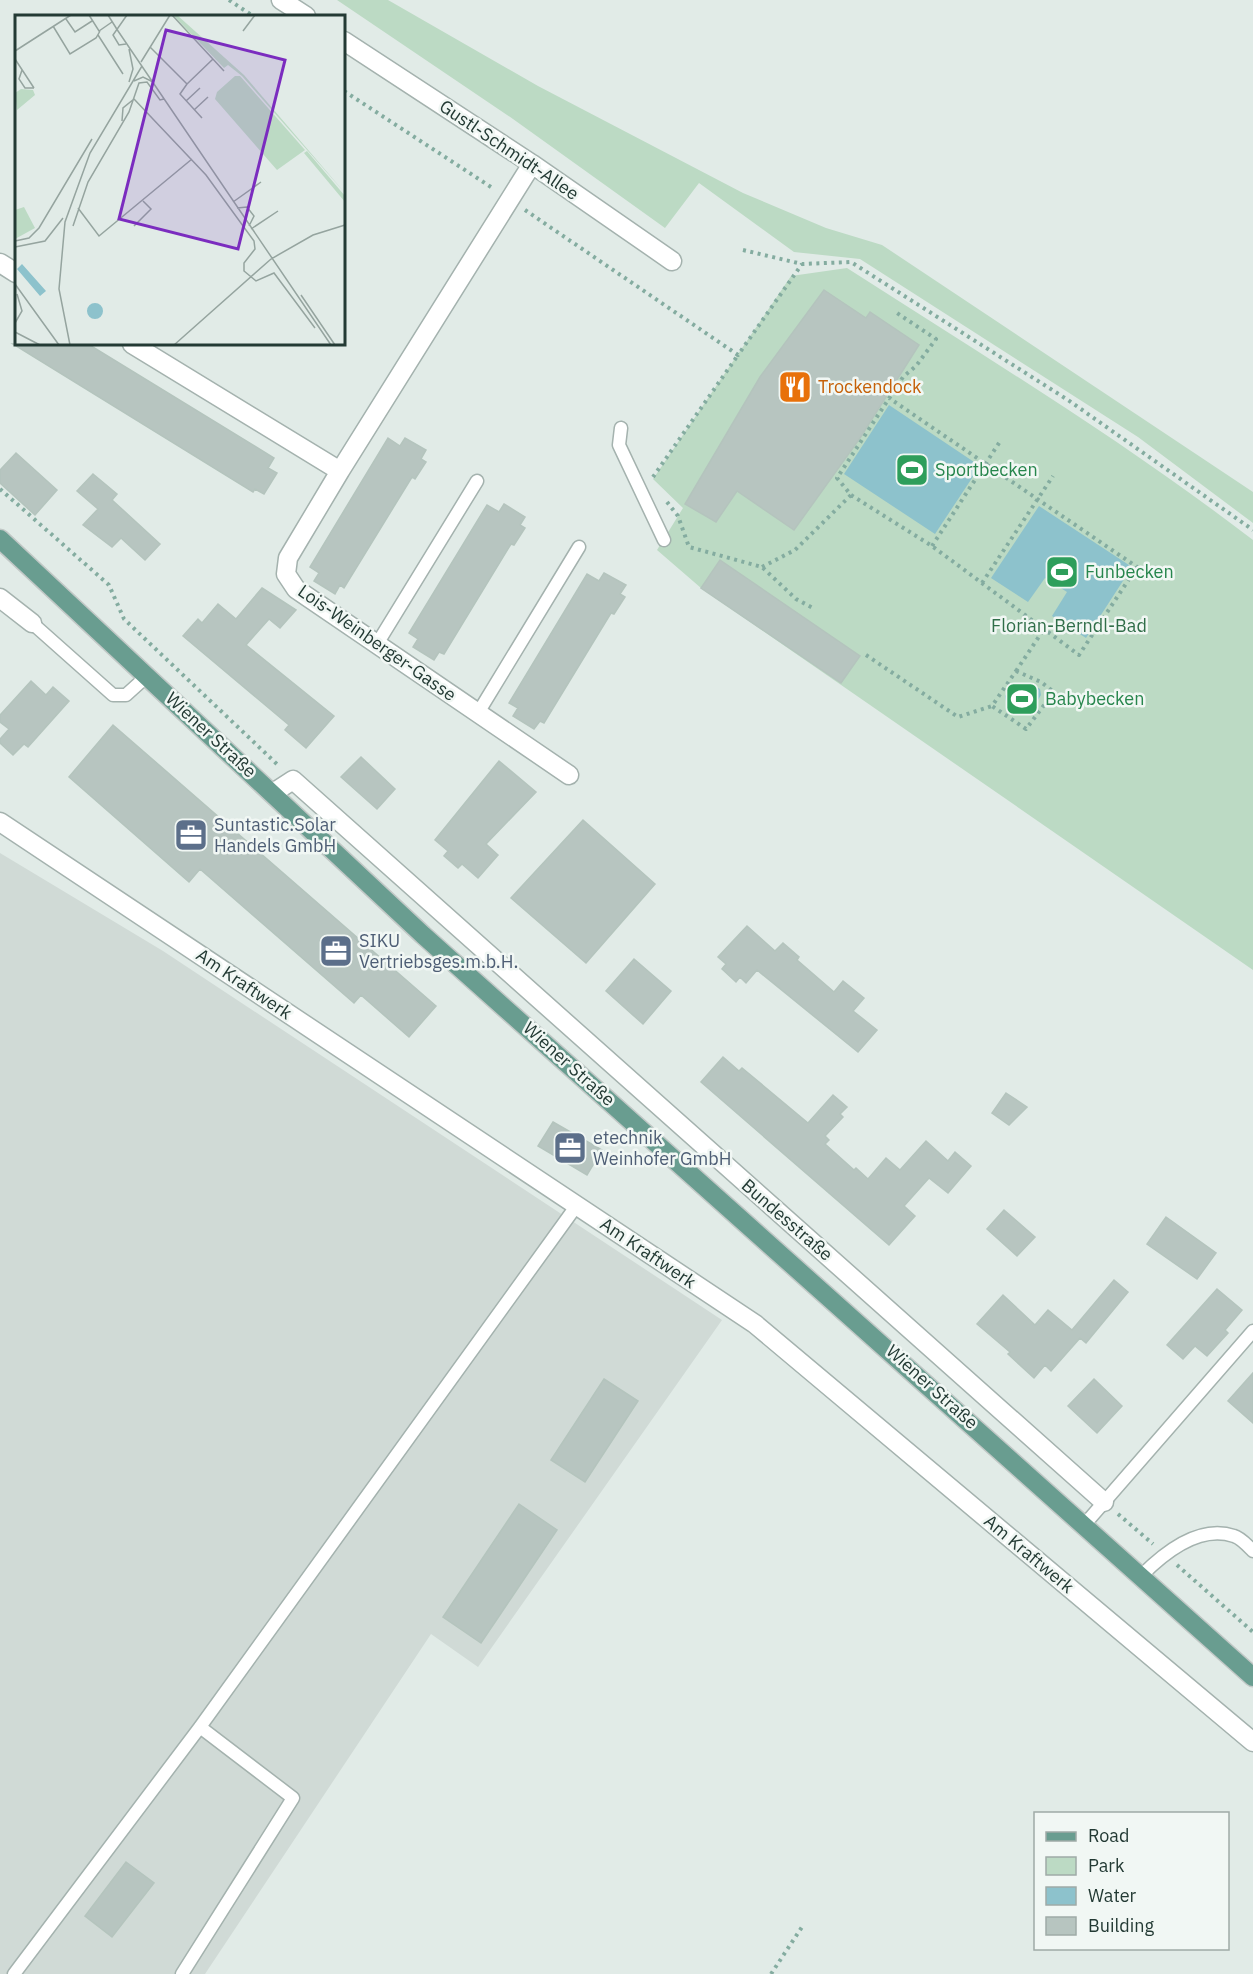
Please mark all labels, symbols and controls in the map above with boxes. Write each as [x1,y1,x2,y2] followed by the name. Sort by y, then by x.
[15,15,345,345] inset map
[435,94,584,205] street label: Gustl-Schmidt-Allee
[777,369,813,405] restaurant icon: Trockendock
[818,375,922,398] place label: Trockendock
[894,452,930,488] sports icon: Sportbecken
[935,458,1038,481] place label: Sportbecken
[1044,554,1080,590] sports icon: Funbecken
[1085,560,1174,583] place label: Funbecken
[294,579,461,706] street label: Lois-Weinberger-Gasse
[991,614,1147,637] park label: Florian-Berndl-Bad
[1004,681,1040,717] sports icon: Babybecken
[161,687,262,783] street label: Wiener Straße
[1045,687,1144,710] place label: Babybecken
[214,813,336,857] place label: Suntastic.Solar Handels GmbH
[173,817,209,853] office icon: Suntastic.Solar Handels GmbH
[359,929,518,973] place label: SIKU Vertriebsges.m.b.H.
[318,933,354,969] office icon: SIKU Vertriebsges.m.b.H.
[192,943,297,1024] street label: Am Kraftwerk
[519,1016,620,1111] street label: Wiener Straße
[593,1126,731,1170] place label: etechnik Weinhofer GmbH
[552,1130,588,1166] office icon: etechnik Weinhofer GmbH
[737,1174,838,1266] street label: Bundesstraße
[596,1212,701,1293] street label: Am Kraftwerk
[882,1339,983,1434] street label: Wiener Straße
[980,1509,1080,1598] street label: Am Kraftwerk
[1034,1812,1229,1950] legend
[1088,1824,1129,1847] text: Road
[1088,1854,1125,1877] text: Park
[1088,1884,1137,1907] text: Water
[1088,1914,1155,1937] text: Building

